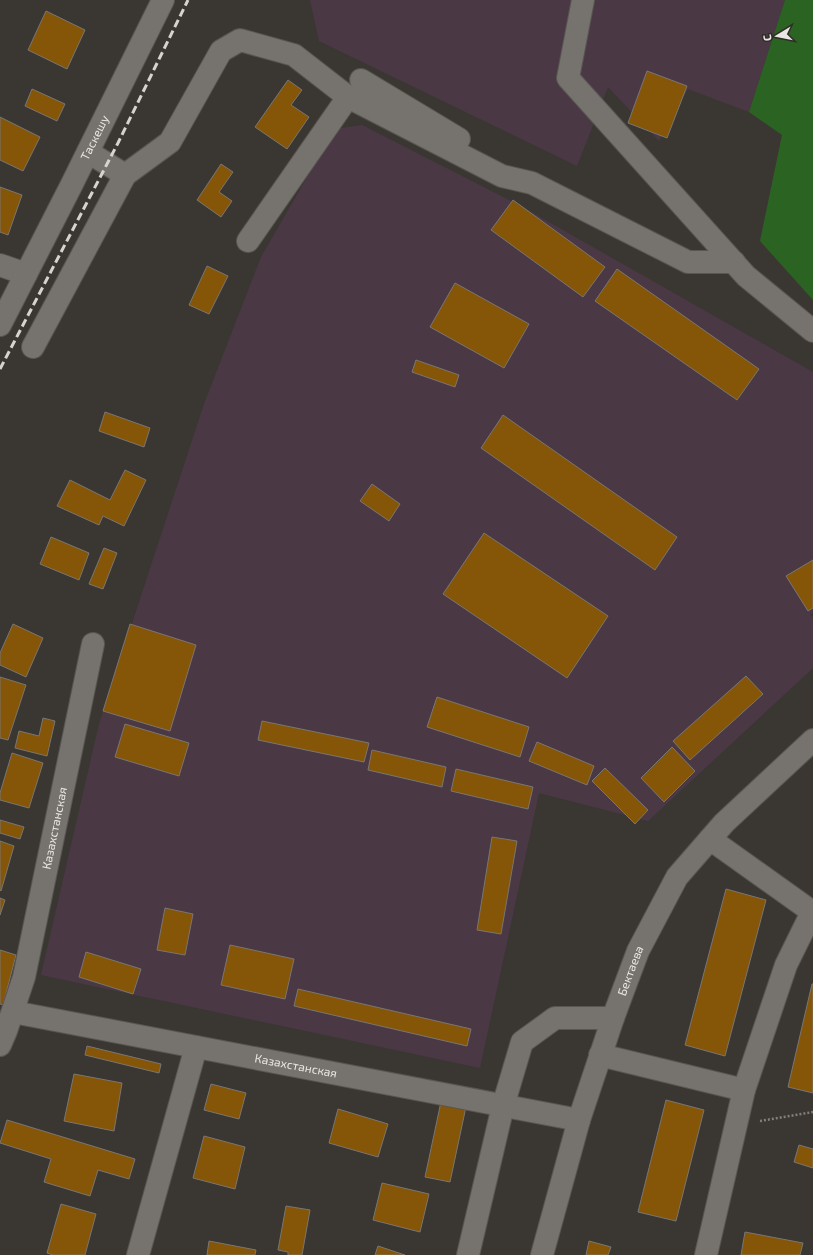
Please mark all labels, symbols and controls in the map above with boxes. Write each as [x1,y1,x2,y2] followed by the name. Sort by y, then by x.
[757,16,797,56] north arrow
[760,33,774,42] text: С
[77,112,112,162] street label: Таскешу
[38,786,69,870] street label: Казахстанская
[614,943,646,997] street label: Бектаева
[254,1050,338,1080] street label: Казахстанская

